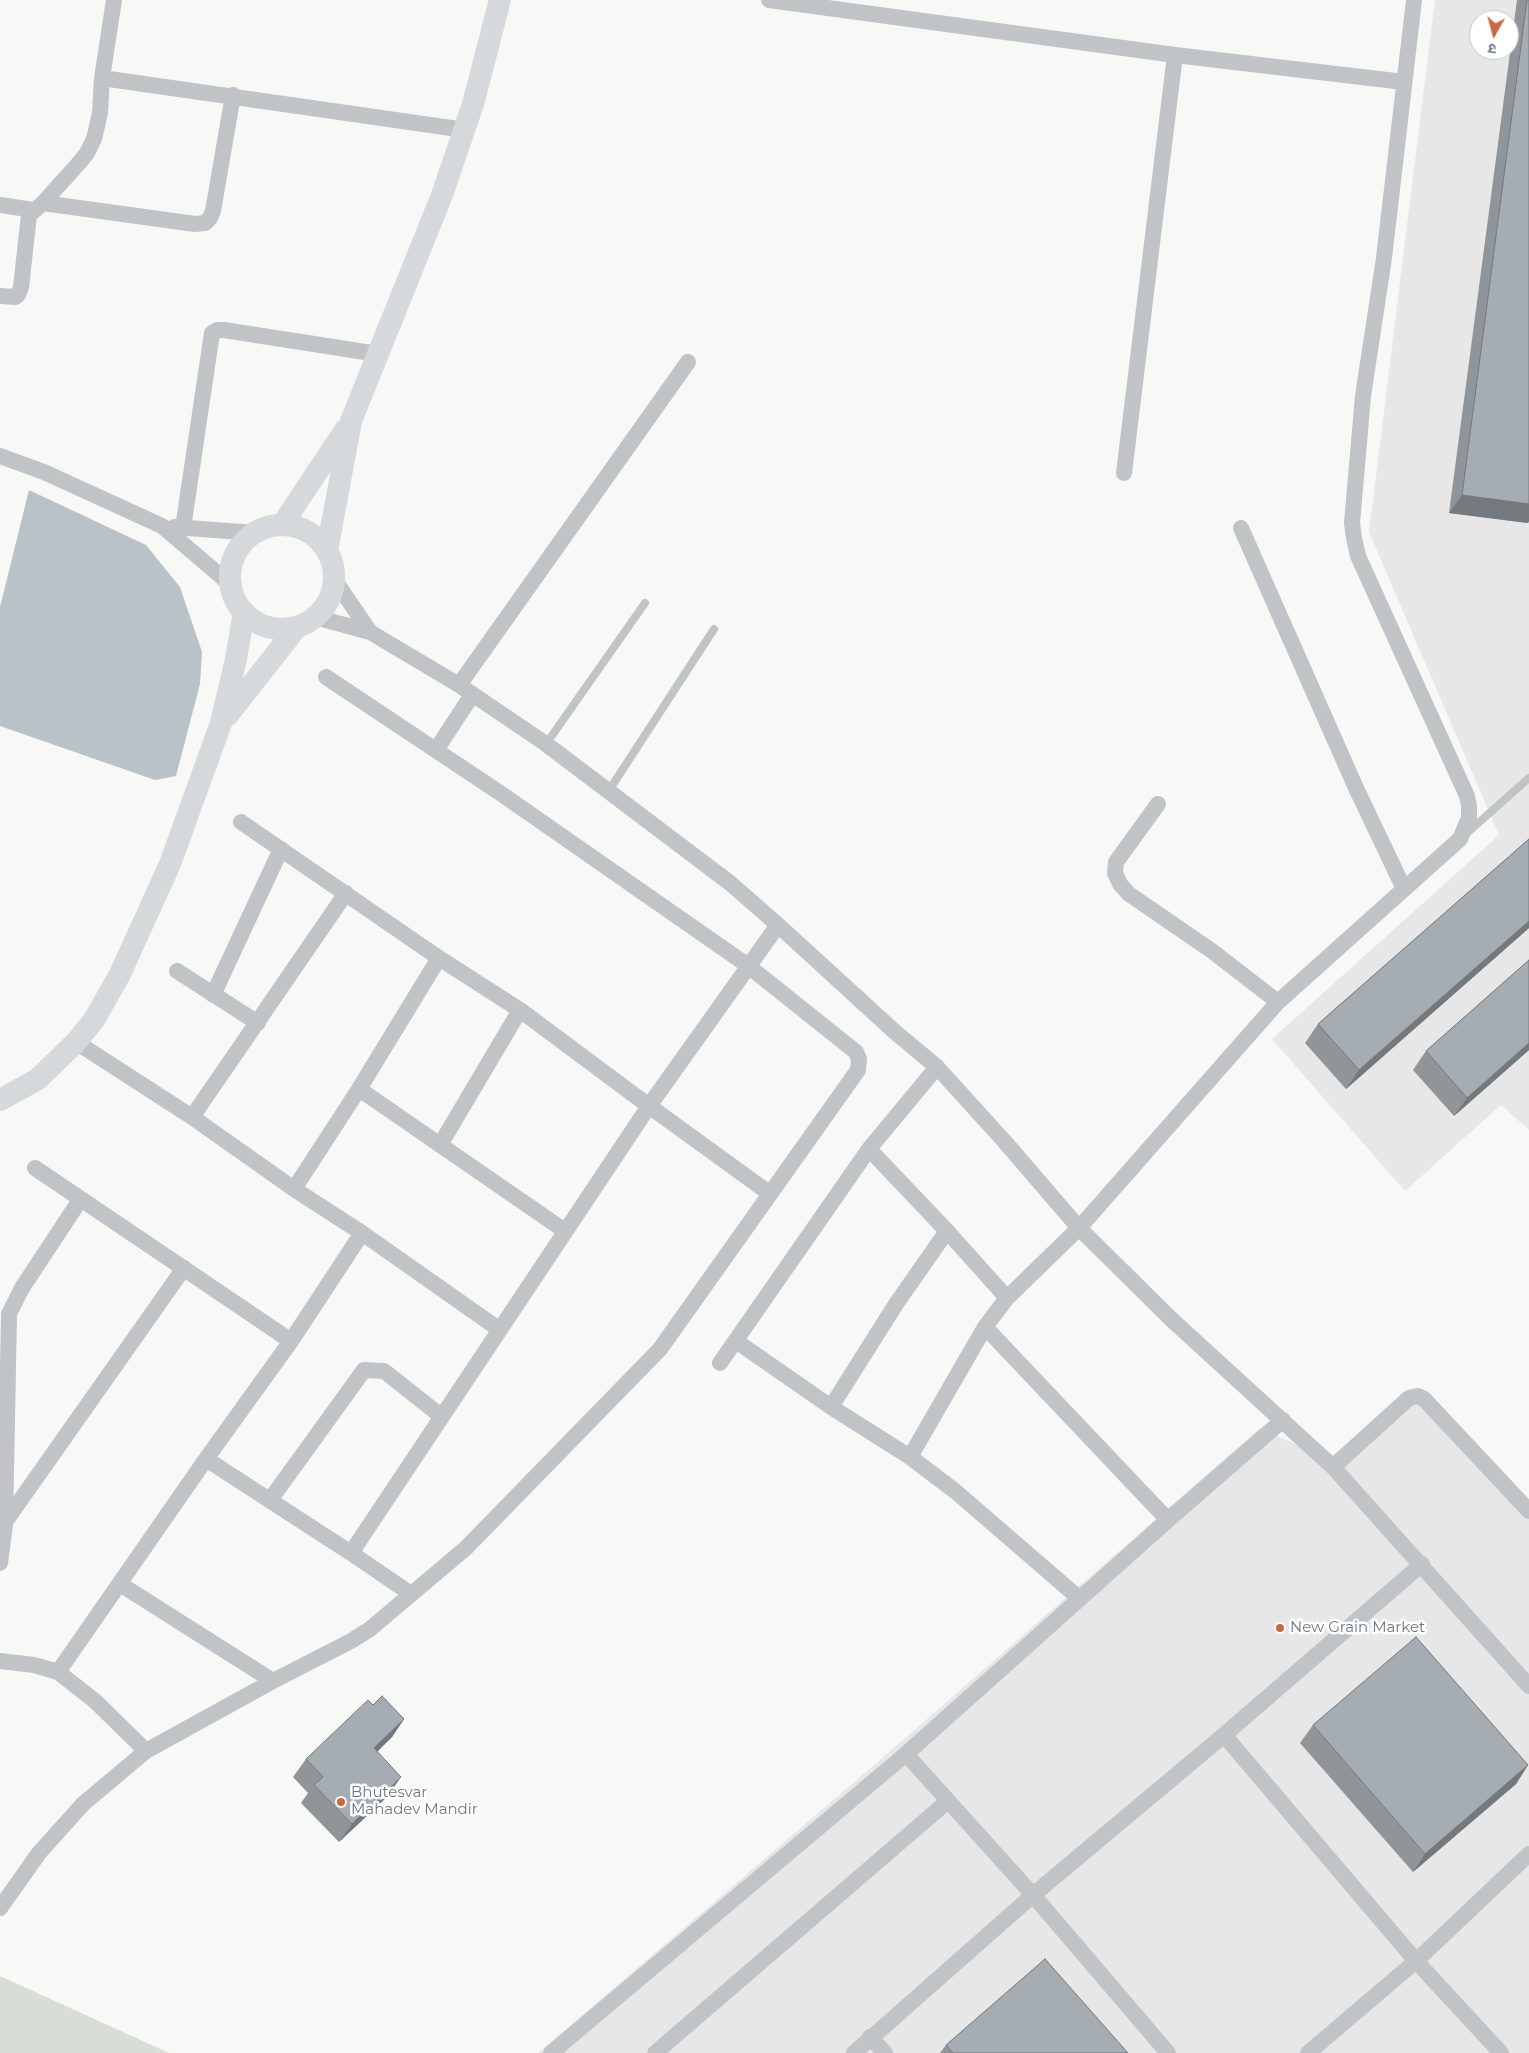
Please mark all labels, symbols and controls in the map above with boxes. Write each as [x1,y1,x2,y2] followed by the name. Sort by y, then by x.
[1469,10,1519,60] north arrow
[1487,39,1497,58] text: उ
[1290,1619,1425,1637] place label: New Grain Market
[1274,1622,1286,1634] marker: New Grain Market
[351,1784,478,1819] place label: Bhutesvar Mahadev Mandir
[335,1796,347,1808] marker: Bhutesvar Mahadev Mandir

